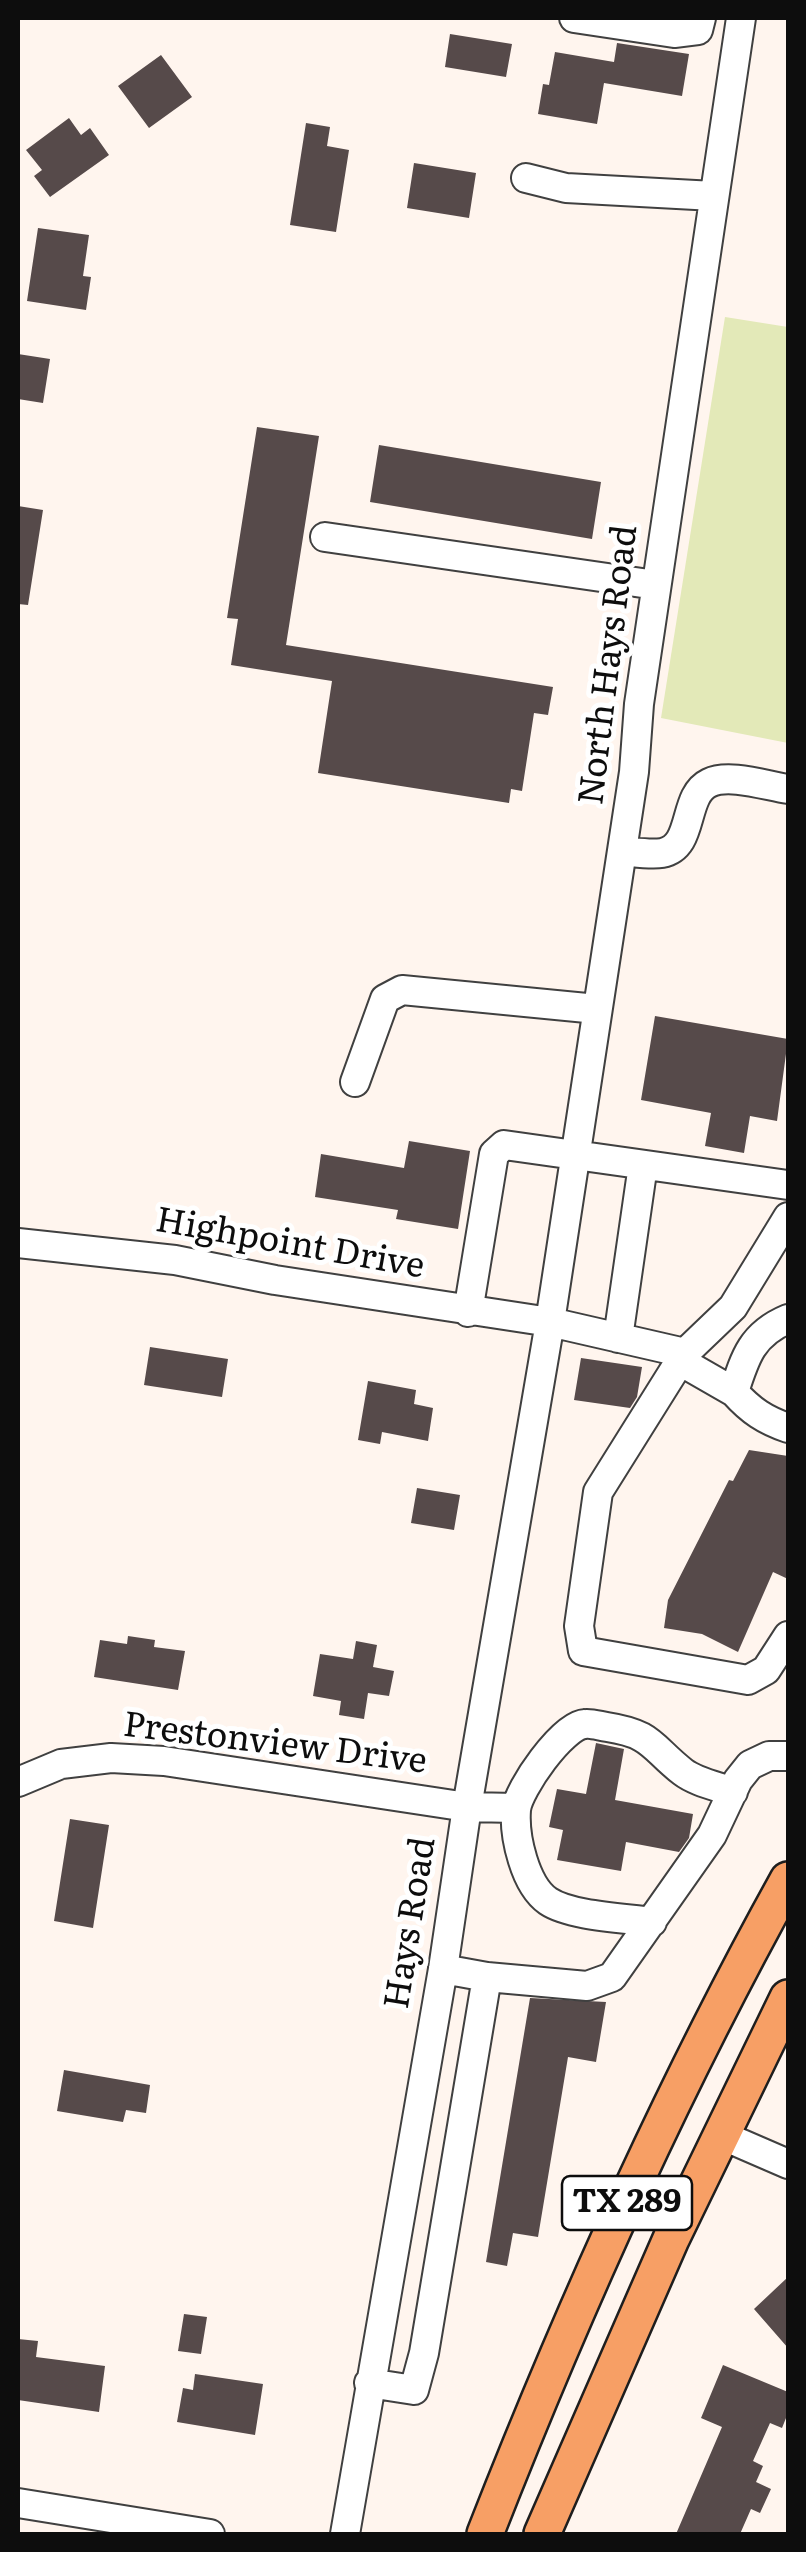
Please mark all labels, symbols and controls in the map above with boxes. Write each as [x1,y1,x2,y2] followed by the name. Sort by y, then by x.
[571,523,647,807] street label: North Hays Road
[152,1200,428,1288] street label: Highpoint Drive
[121,1705,429,1783] street label: Prestonview Drive
[377,1834,445,2012] street label: Hays Road
[562,2176,692,2230] road number: TX 289

